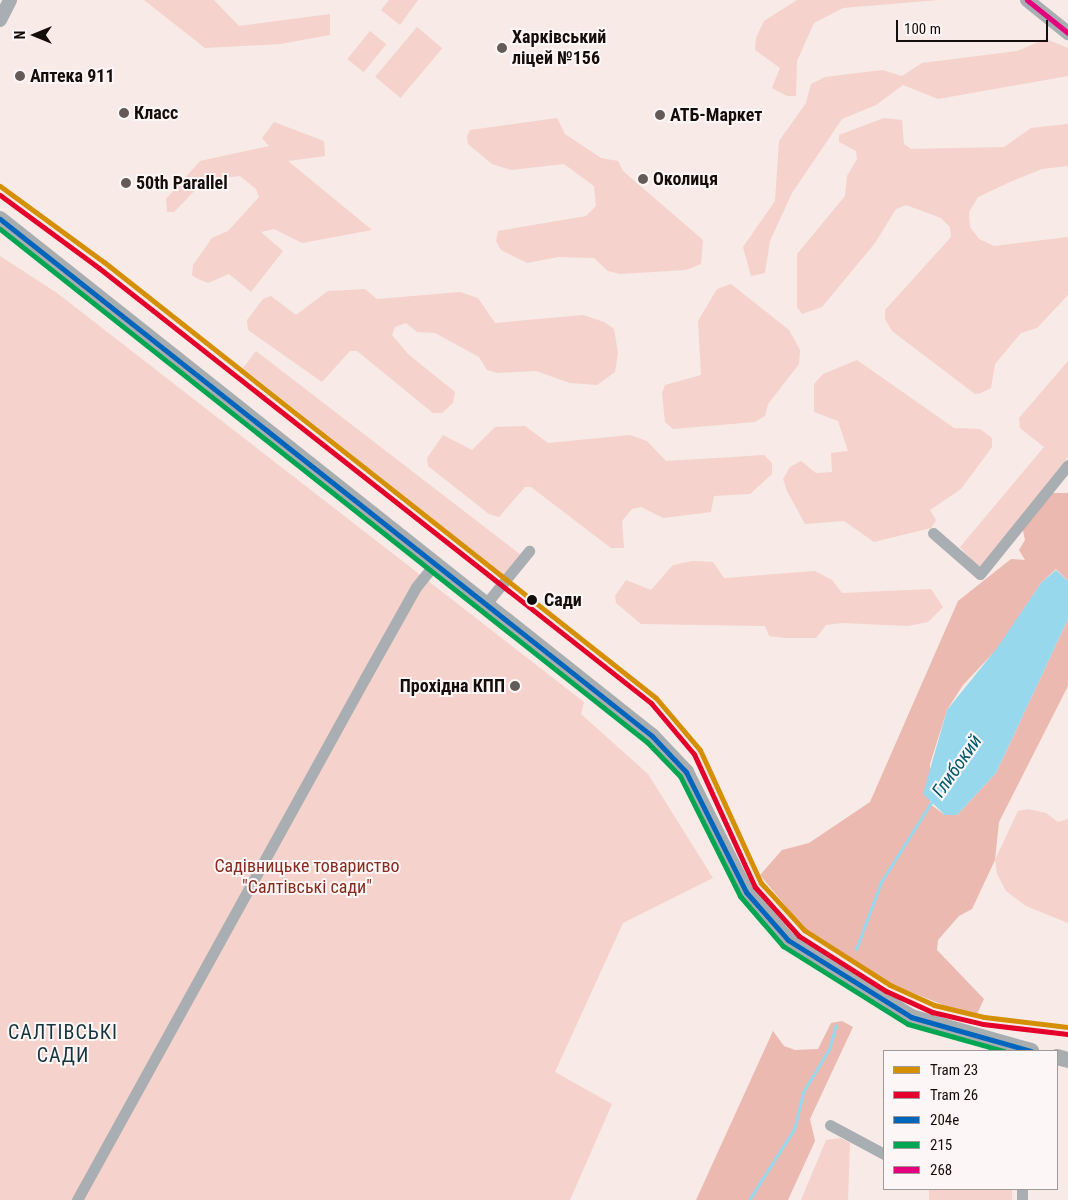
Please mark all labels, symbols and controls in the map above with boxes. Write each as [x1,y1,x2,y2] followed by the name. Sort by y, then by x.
[10,10,60,60] north arrow
[898,10,1050,42] scale bar
[904,20,941,38] text: 100 m
[512,27,606,70] place label: Харківський ліцей №156
[12,31,28,39] text: N
[496,42,508,54] marker: Харківський ліцей №156
[30,65,115,87] place label: Аптека 911
[14,70,26,82] marker: Аптека 911
[134,102,178,124] place label: Класс
[670,104,762,126] place label: АТБ-Маркет
[118,107,130,119] marker: Класс
[654,109,666,121] marker: АТБ-Маркет
[653,168,718,190] place label: Околиця
[136,172,228,194] place label: 50th Parallel
[637,173,649,185] marker: Околиця
[120,177,132,189] marker: 50th Parallel
[544,589,582,611] place label: Сади
[524,592,540,608] marker: Сади
[400,675,505,697] place label: Прохідна КПП
[509,680,521,692] marker: Прохідна КПП
[927,730,987,802] water label: Глибокий
[214,856,400,899] park label: Садівницьке товариство "Салтівські сади"
[7,1020,119,1067] district label: САЛТІВСЬКІ САДИ
[883,1050,1058,1190] legend
[930,1061,978,1079] text: Tram 23
[930,1086,978,1104] text: Tram 26
[930,1111,959,1129] text: 204е
[930,1136,952,1154] text: 215
[930,1161,952,1179] text: 268

